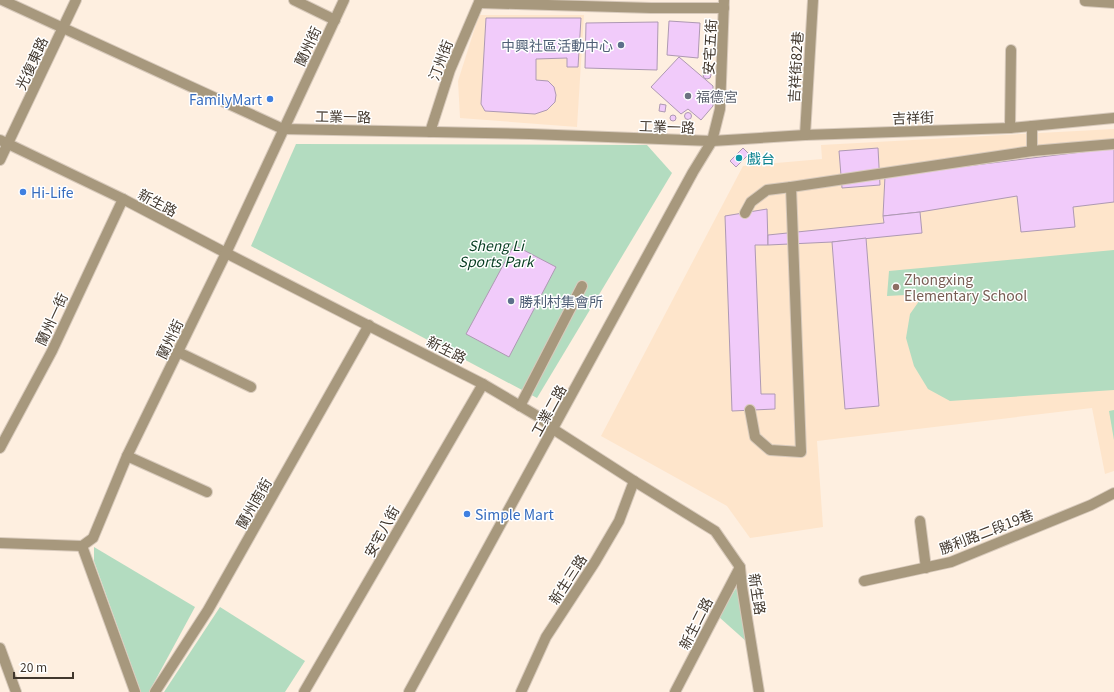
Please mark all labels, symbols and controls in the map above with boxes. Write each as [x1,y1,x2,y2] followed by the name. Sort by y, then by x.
[698,19,720,75] street label: 安宅五街
[289,23,325,69] street label: 蘭州街
[783,31,807,103] street label: 吉祥街82巷
[10,33,52,93] street label: 光復東路
[501,35,613,55] place label: 中興社區活動中心
[423,37,457,83] street label: 汀州街
[616,40,626,50] marker: 中興社區活動中心
[696,86,738,106] place label: 福德宮
[189,89,263,109] place label: FamilyMart
[683,91,693,101] marker: 福德宮
[265,94,275,104] marker: FamilyMart
[315,106,371,126] street label: 工業一路
[892,106,934,128] street label: 吉祥街
[639,115,695,137] street label: 工業一路
[747,148,775,168] place label: 戲台
[734,153,744,163] marker: 戲台
[31,182,74,202] place label: Hi-Life
[135,183,181,221] street label: 新生路
[18,187,28,197] marker: Hi-Life
[459,235,536,271] park label: Sheng Li Sports Park
[904,269,1027,305] place label: Zhongxing Elementary School
[891,282,901,292] marker: Zhongxing Elementary School
[30,289,72,349] street label: 蘭州一街
[519,291,603,311] place label: 勝利村集會所
[506,296,516,306] marker: 勝利村集會所
[151,316,187,362] street label: 蘭州街
[424,331,470,367] street label: 新生路
[526,381,570,439] street label: 工業二路
[230,474,276,532] street label: 蘭州南街
[359,502,403,560] street label: 安宅八街
[475,504,554,524] place label: Simple Mart
[936,504,1036,558] street label: 勝利路二段19巷
[462,509,472,519] marker: Simple Mart
[543,550,591,608] street label: 新生三路
[745,572,771,616] street label: 新生路
[673,594,717,652] street label: 新生二路
[14,654,73,680] scale bar
[20,658,47,675] text: 20 m

